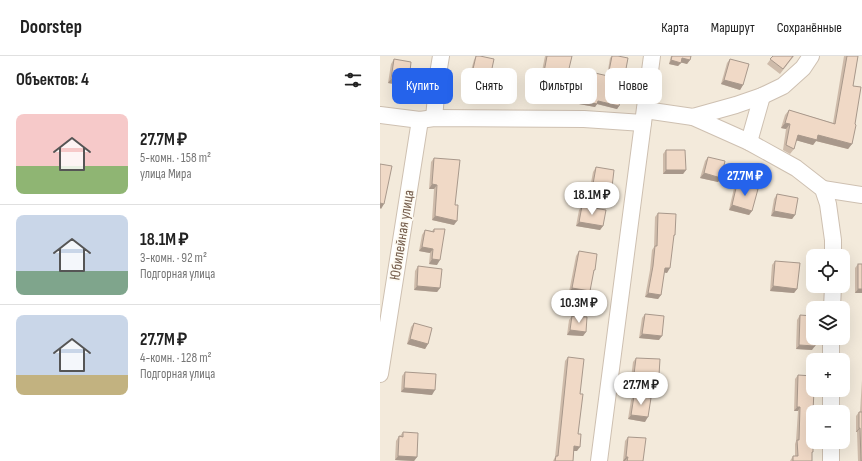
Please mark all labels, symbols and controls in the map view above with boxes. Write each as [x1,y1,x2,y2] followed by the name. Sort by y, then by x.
[20,16,82,39] text: Doorstep
[661,19,689,36] text: Карта
[711,19,755,36] text: Маршрут
[777,19,842,36] text: Сохранённые
[392,68,453,104] chip: Купить
[461,68,517,104] chip: Снять
[525,68,597,104] chip: Фильтры
[605,68,662,104] chip: Новое
[342,69,364,91] icon: filters
[16,70,89,90] text: Объектов: 4
[48,130,96,178] icon: home
[140,130,187,150] text: 27.7M ₽
[140,150,211,166] text: 5-комн. · 158 m²
[708,163,782,197] pin: 27.7M ₽
[140,166,191,182] text: улица Мира
[727,168,763,184] text: 27.7M ₽
[555,182,629,216] pin: 18.1M ₽
[573,187,611,203] text: 18.1M ₽
[386,188,419,281] street label: Юбилейная улица
[140,230,189,250] text: 18.1M ₽
[48,231,96,279] icon: home
[806,249,850,449] map controls
[806,249,850,293] button: locate
[140,250,207,266] text: 3-комн. · 92 m²
[140,266,215,282] text: Подгорная улица
[542,290,616,324] pin: 10.3M ₽
[560,295,598,311] text: 10.3M ₽
[806,301,850,345] button: layers
[140,330,187,350] text: 27.7M ₽
[48,331,96,379] icon: home
[140,350,212,366] text: 4-комн. · 128 m²
[806,353,850,397] button: +
[140,366,215,382] text: Подгорная улица
[604,372,678,406] pin: 27.7M ₽
[623,377,659,393] text: 27.7M ₽
[806,405,850,449] button: −

